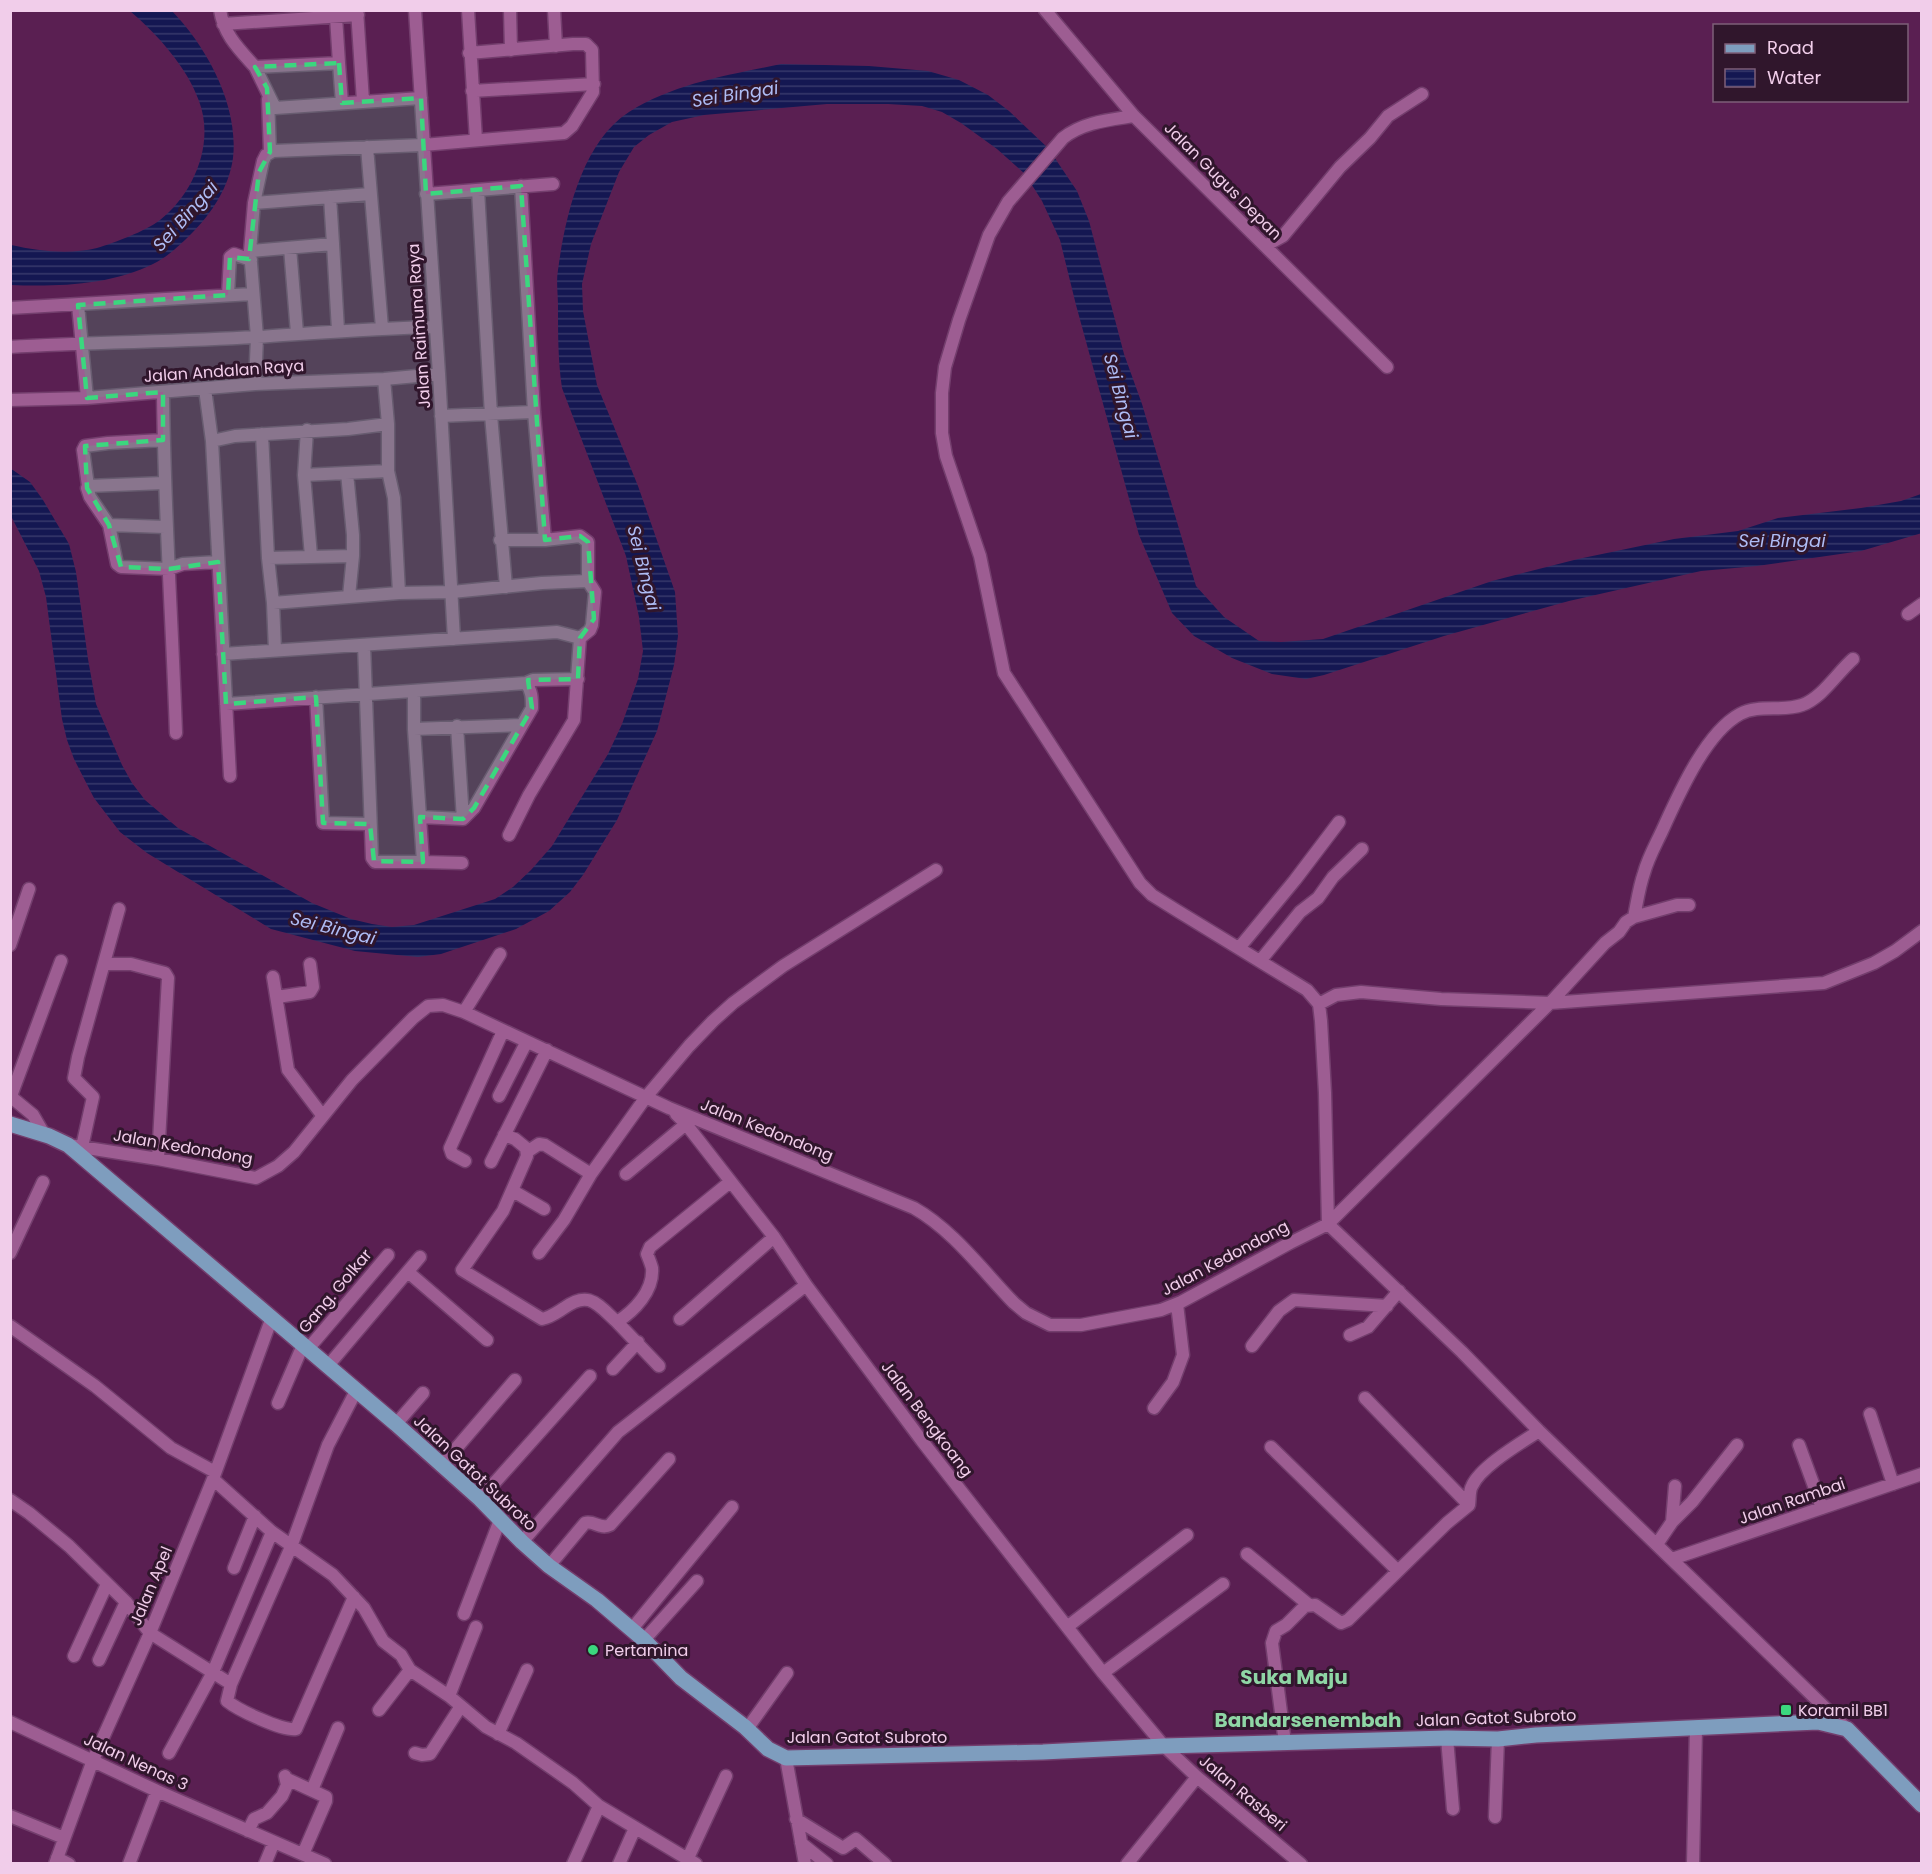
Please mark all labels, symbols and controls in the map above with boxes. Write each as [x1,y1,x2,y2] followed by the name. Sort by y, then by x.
[1713,24,1908,102] legend
[1767,35,1814,60] text: Road
[1767,65,1821,90] text: Water
[690,75,781,113] water label: Sei Bingai
[1159,117,1287,245] street label: Jalan Gugus Depan
[147,175,224,257] water label: Sei Bingai
[402,243,436,409] street label: Jalan Raimuna Raya
[1098,351,1145,442] water label: Sei Bingai
[143,354,305,388] street label: Jalan Andalan Raya
[621,523,667,614] water label: Sei Bingai
[1738,528,1826,553] water label: Sei Bingai
[288,905,379,951] water label: Sei Bingai
[697,1093,837,1167] street label: Jalan Kedondong
[111,1123,255,1171] street label: Jalan Kedondong
[1157,1215,1293,1301] street label: Jalan Kedondong
[293,1244,377,1338] street label: Gang. Golkar
[876,1356,978,1482] street label: Jalan Bengkoang
[408,1410,542,1536] street label: Jalan Gatot Subroto
[1736,1472,1848,1530] street label: Jalan Rambai
[124,1543,178,1629] street label: Jalan Apel
[605,1639,688,1662] place label: Pertamina
[586,1643,600,1657] marker: Pertamina
[1240,1663,1348,1691] district label: Suka Maju
[1798,1699,1888,1722] place label: Koramil BB1
[1779,1703,1793,1717] marker: Koramil BB1
[1415,1704,1577,1732] street label: Jalan Gatot Subroto
[1214,1706,1402,1734] district label: Bandarsenembah
[787,1726,947,1749] street label: Jalan Gatot Subroto
[80,1728,192,1796] street label: Jalan Nenas 3
[1194,1749,1292,1837] street label: Jalan Rasberi

